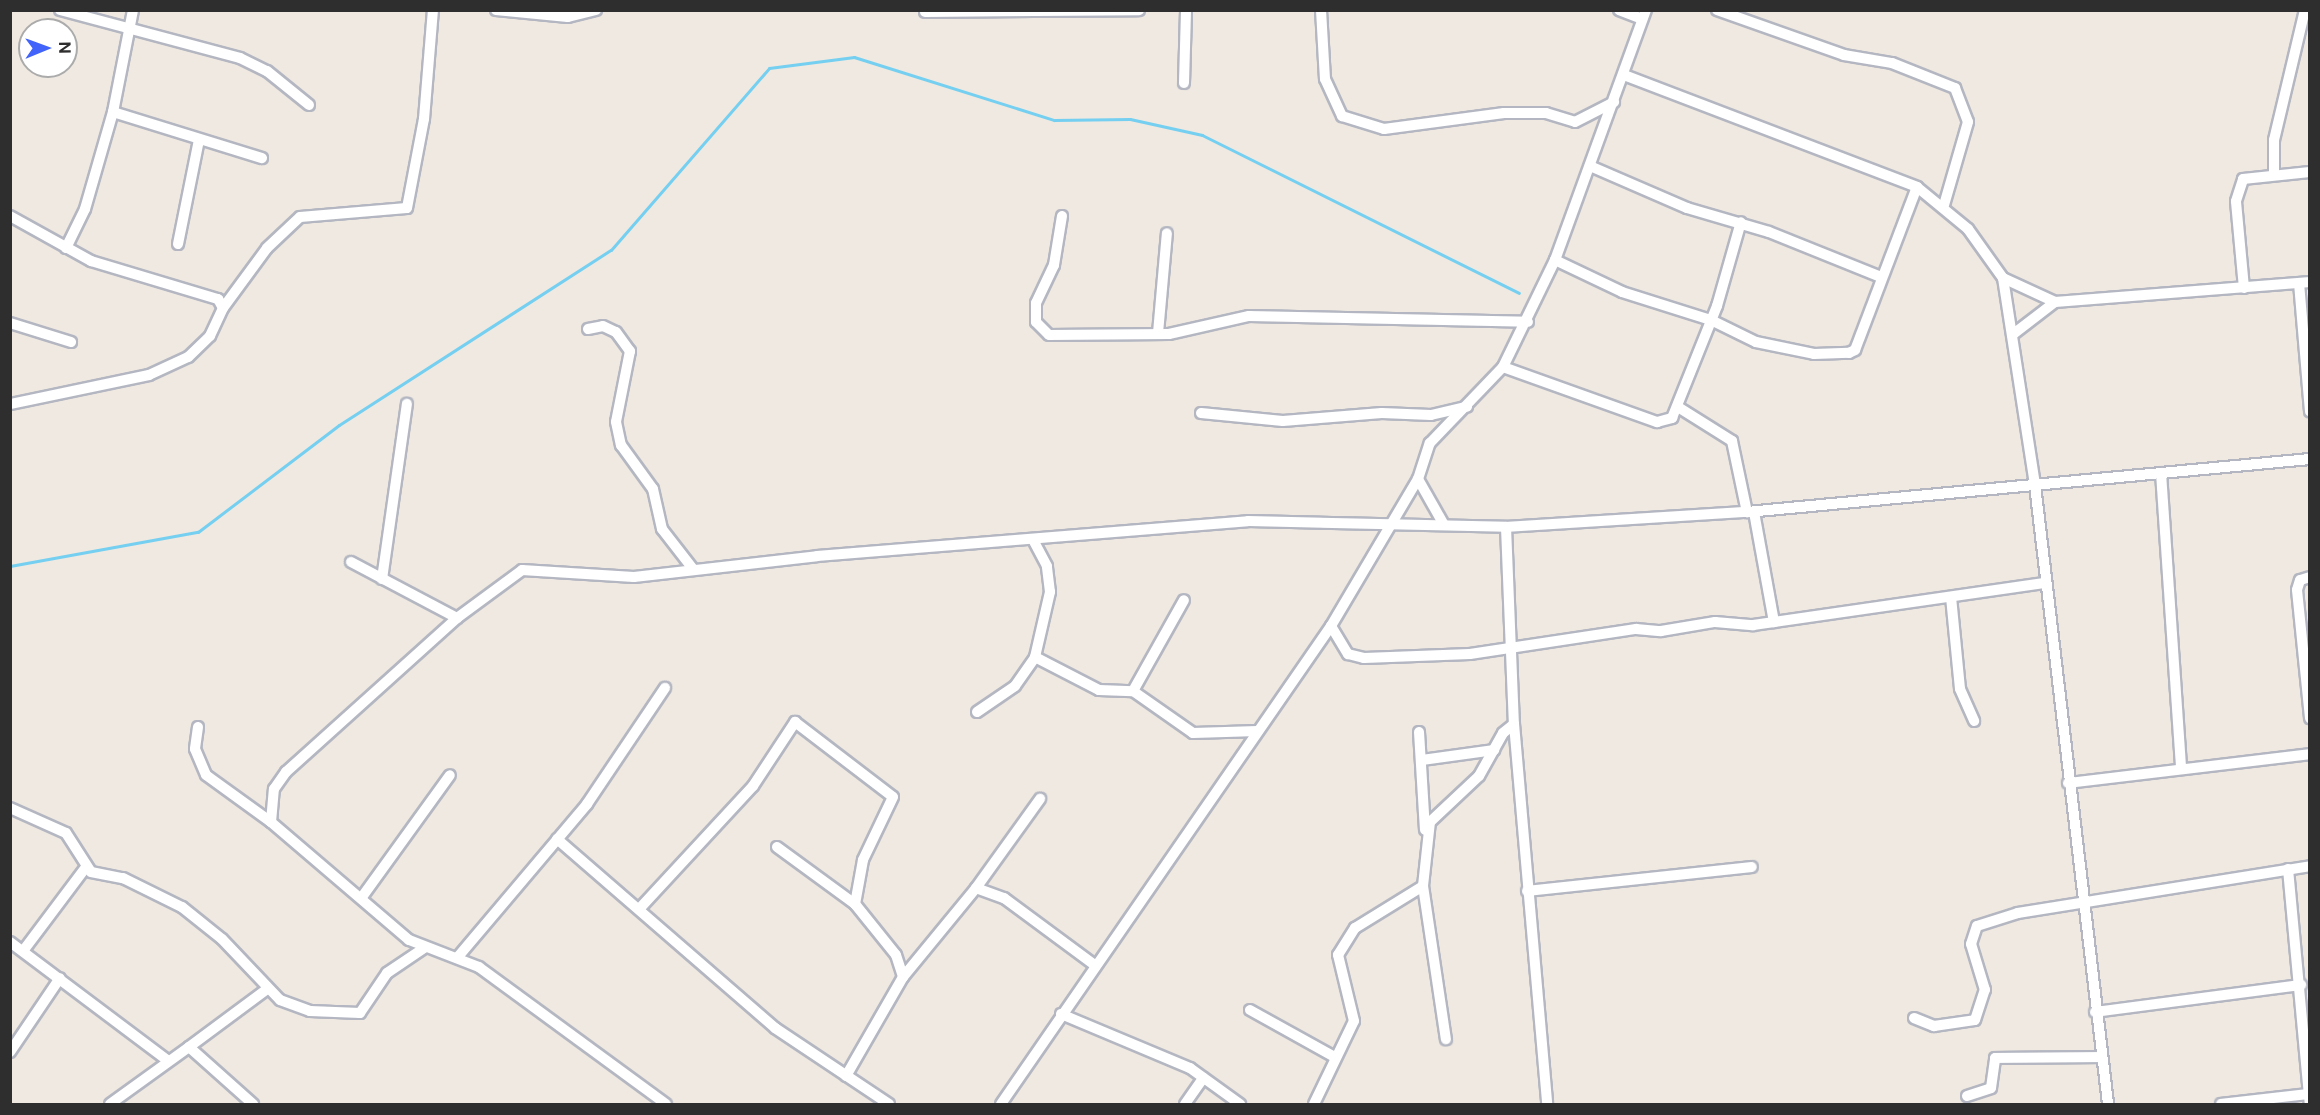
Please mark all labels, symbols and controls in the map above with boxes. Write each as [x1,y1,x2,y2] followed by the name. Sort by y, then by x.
[18,18,78,78] north arrow
[55,41,74,54] text: N

